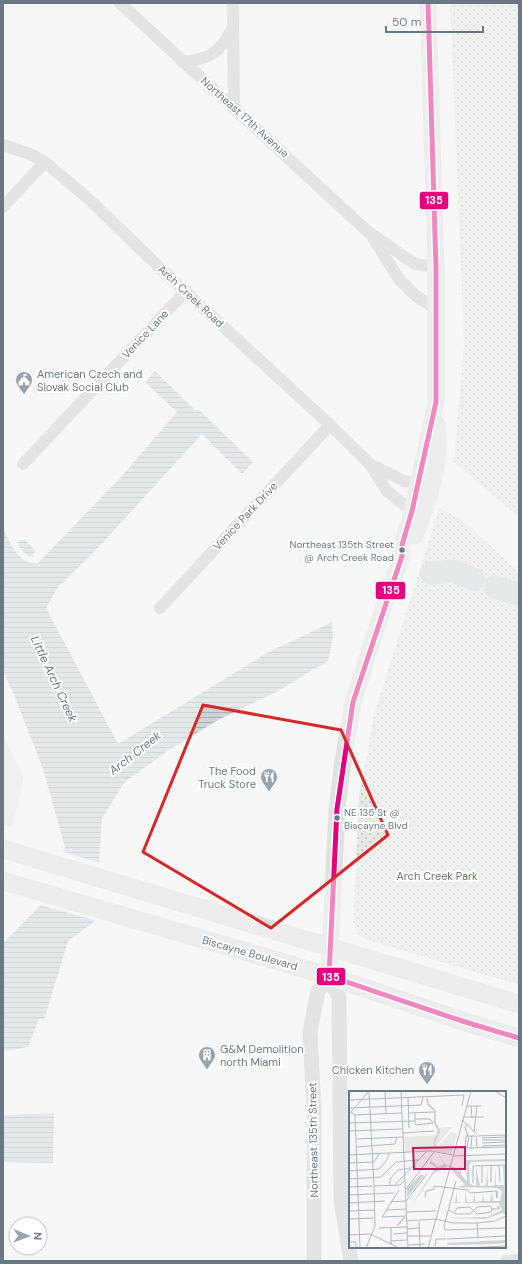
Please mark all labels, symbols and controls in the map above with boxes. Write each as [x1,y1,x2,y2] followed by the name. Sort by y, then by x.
[386,8,483,34] scale bar
[392,14,421,30] text: 50 m
[198,74,292,160] street label: Northeast 17th Avenue
[419,191,449,210] line badge: 135
[425,193,443,207] text: 135
[155,262,227,330] street label: Arch Creek Road
[119,307,171,361] street label: Venice Lane
[37,367,143,394] place label: American Czech and Slovak Social Club
[14,370,34,395] public building icon: American Czech and Slovak Social Club
[210,479,280,553] street label: Venice Park Drive
[289,538,394,564] place label: Northeast 135th Street @ Arch Creek Road
[397,545,407,555] marker: Northeast 135th Street @ Arch Creek Road
[375,581,406,600] line badge: 135
[382,583,400,597] text: 135
[27,633,81,726] water label: Little Arch Creek
[105,727,165,779] water label: Arch Creek
[198,764,256,791] place label: The Food Truck Store
[259,767,279,792] restaurant icon: The Food Truck Store
[344,806,408,832] place label: NE 135 St @ Biscayne Blvd
[332,813,342,823] marker: NE 135 St @ Biscayne Blvd
[396,869,478,883] park label: Arch Creek Park
[201,933,299,973] street label: Biscayne Boulevard
[316,967,346,986] line badge: 135
[322,970,340,984] text: 135
[220,1042,304,1069] place label: G&M Demolition north Miami
[197,1045,217,1070] building icon: G&M Demolition north Miami
[417,1060,437,1085] restaurant icon: Chicken Kitchen
[332,1063,414,1077] place label: Chicken Kitchen
[305,1082,321,1198] street label: Northeast 135th Street
[349,1091,506,1248] inset map
[8,1216,48,1256] north arrow
[31,1232,45,1240] text: N

